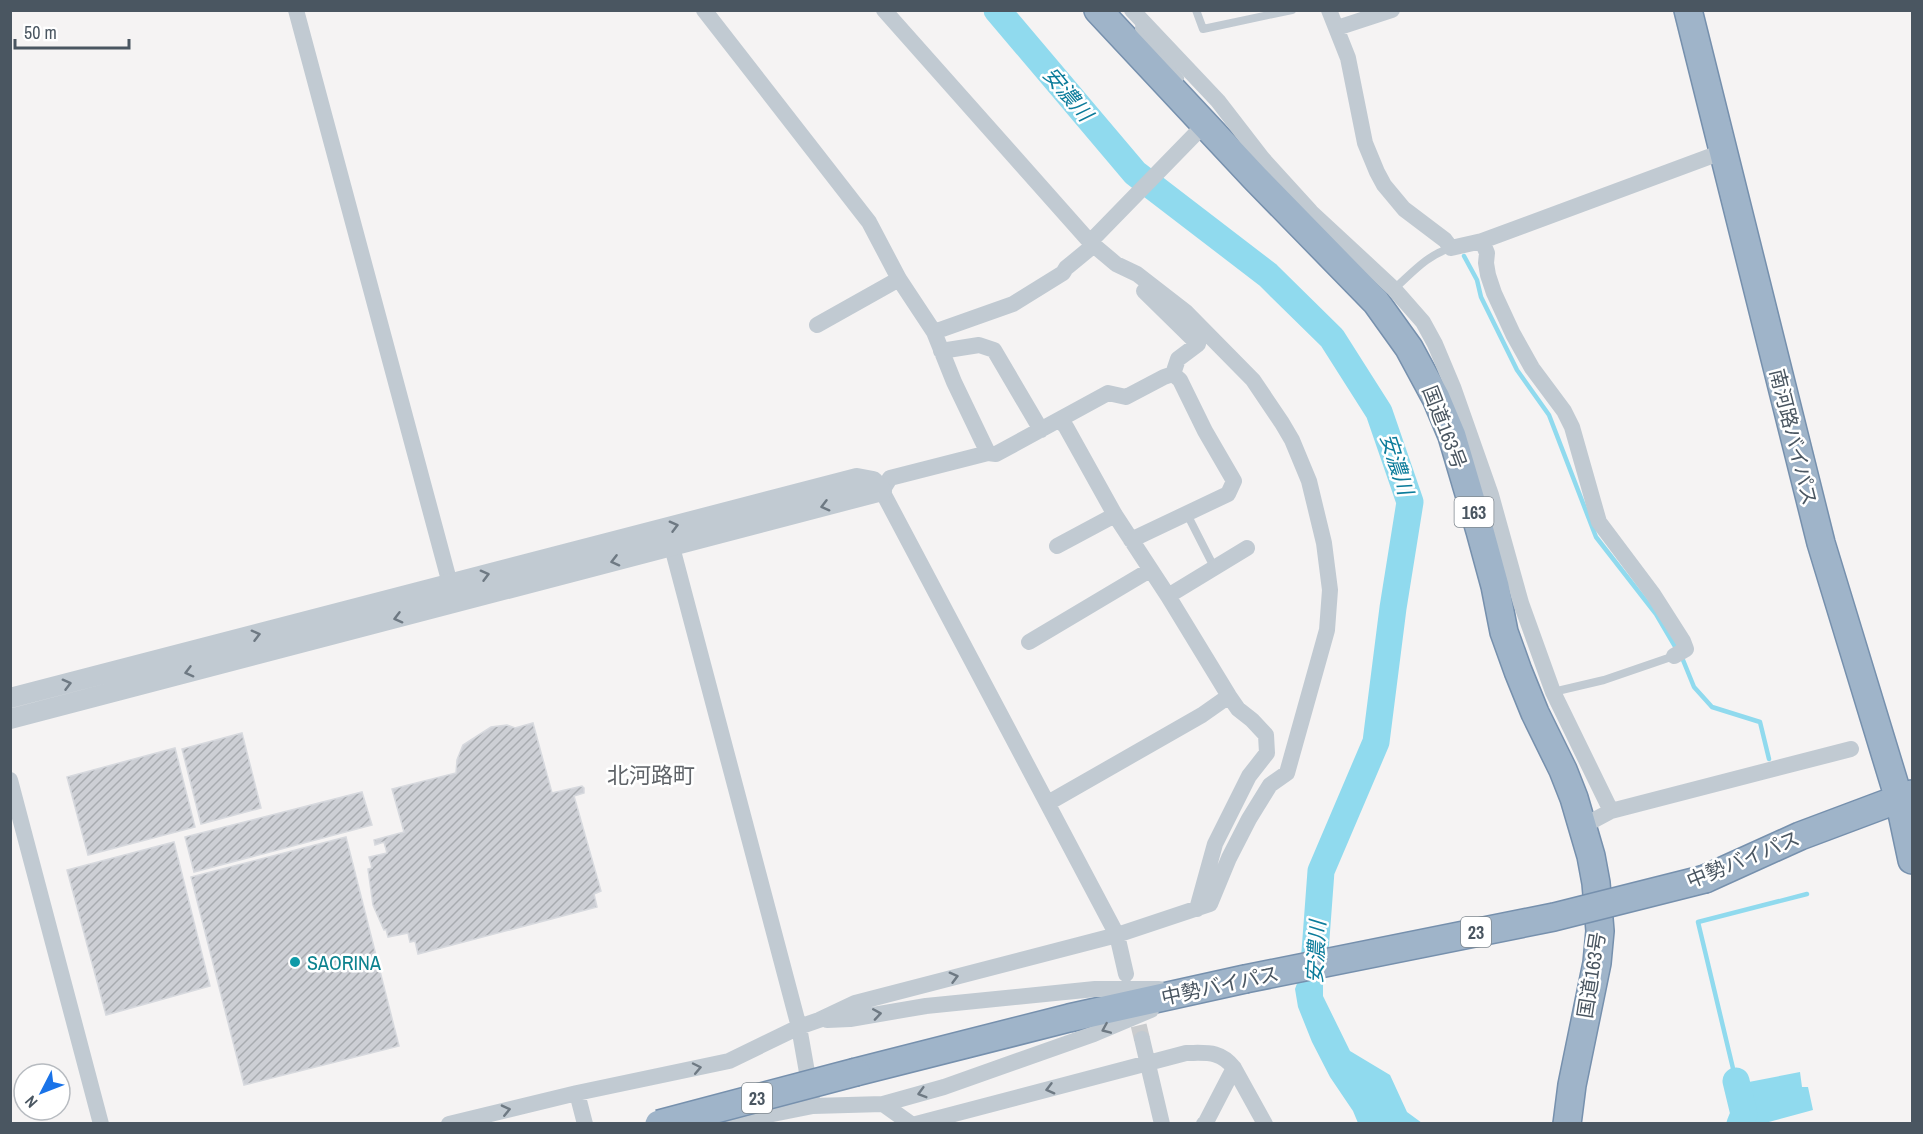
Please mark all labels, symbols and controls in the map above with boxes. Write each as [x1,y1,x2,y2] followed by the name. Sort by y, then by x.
[15,12,129,50] scale bar
[24,20,57,45] text: 50 m
[1037,61,1101,129] water label: 安濃川
[1764,366,1824,508] street label: 南河路バイパス
[1417,381,1473,473] street label: 国道163号
[1373,430,1421,500] water label: 安濃川
[1454,497,1494,527] road number: 163
[820,499,830,512] one-way arrow
[668,521,679,533] one-way arrow
[610,554,620,567] one-way arrow
[479,570,490,582] one-way arrow
[393,610,403,623] one-way arrow
[251,629,261,642] one-way arrow
[184,665,194,678] one-way arrow
[62,678,72,691] one-way arrow
[607,760,695,790] district label: 北河路町
[1682,824,1804,894] street label: 中勢バイパス
[1461,917,1491,947] road number: 23
[1300,918,1332,984] water label: 安濃川
[1571,930,1611,1020] street label: 国道163号
[307,949,381,976] place label: SAORINA
[288,955,302,969] marker: SAORINA
[1159,959,1281,1011] street label: 中勢バイパス
[949,972,959,985] one-way arrow
[872,1009,882,1021] one-way arrow
[1102,1021,1113,1033] one-way arrow
[12,1062,72,1122] north arrow
[691,1062,701,1075] one-way arrow
[1045,1081,1055,1094] one-way arrow
[742,1083,772,1113] road number: 23
[918,1085,928,1098] one-way arrow
[20,1091,42,1113] text: N
[501,1104,511,1117] one-way arrow

